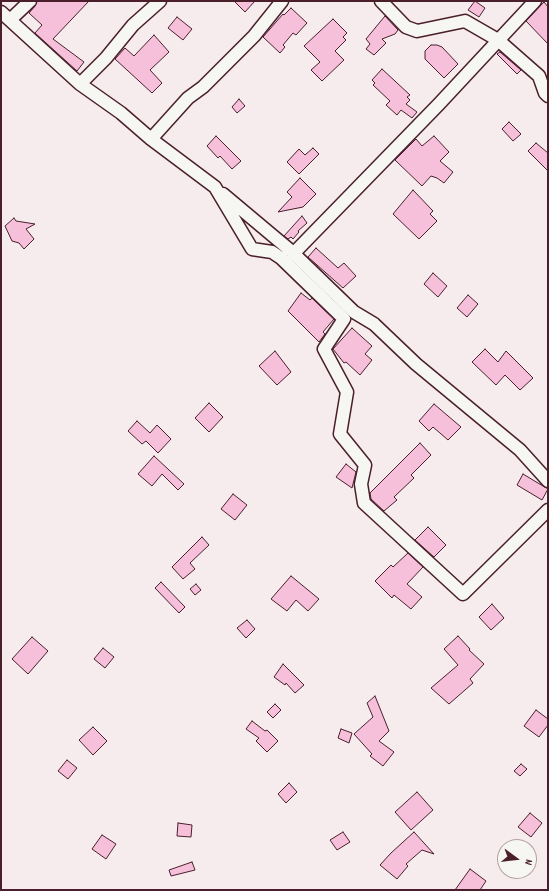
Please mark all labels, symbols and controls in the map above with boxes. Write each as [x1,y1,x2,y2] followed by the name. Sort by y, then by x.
[497,839,537,879] north arrow
[519,857,536,867] text: N

